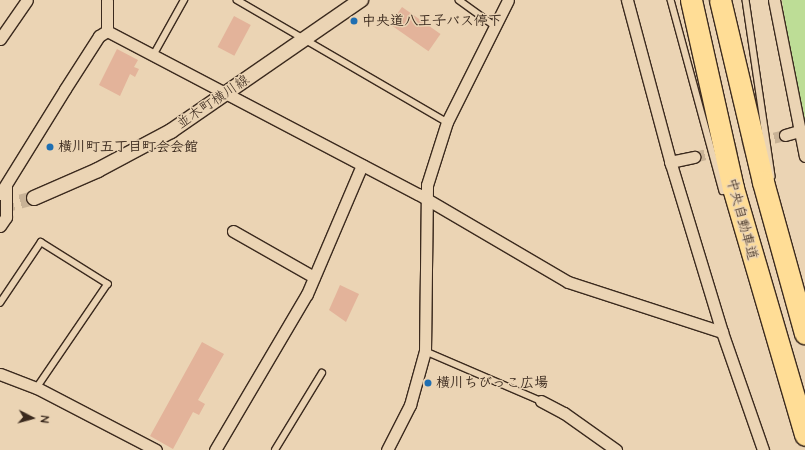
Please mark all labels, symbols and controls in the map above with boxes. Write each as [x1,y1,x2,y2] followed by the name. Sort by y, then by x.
[362,13,502,29] place label: 中央道八王子バス停下
[349,16,359,26] marker: 中央道八王子バス停下
[173,72,253,132] street label: 並木町横川線
[58,139,198,155] place label: 横川町五丁目町会会館
[45,142,55,152] marker: 横川町五丁目町会会館
[723,176,761,262] street label: 中央自動車道
[436,375,548,391] place label: 横川ちびっこ広場
[423,378,433,388] marker: 横川ちびっこ広場
[12,398,52,438] north arrow
[37,415,52,424] text: N

